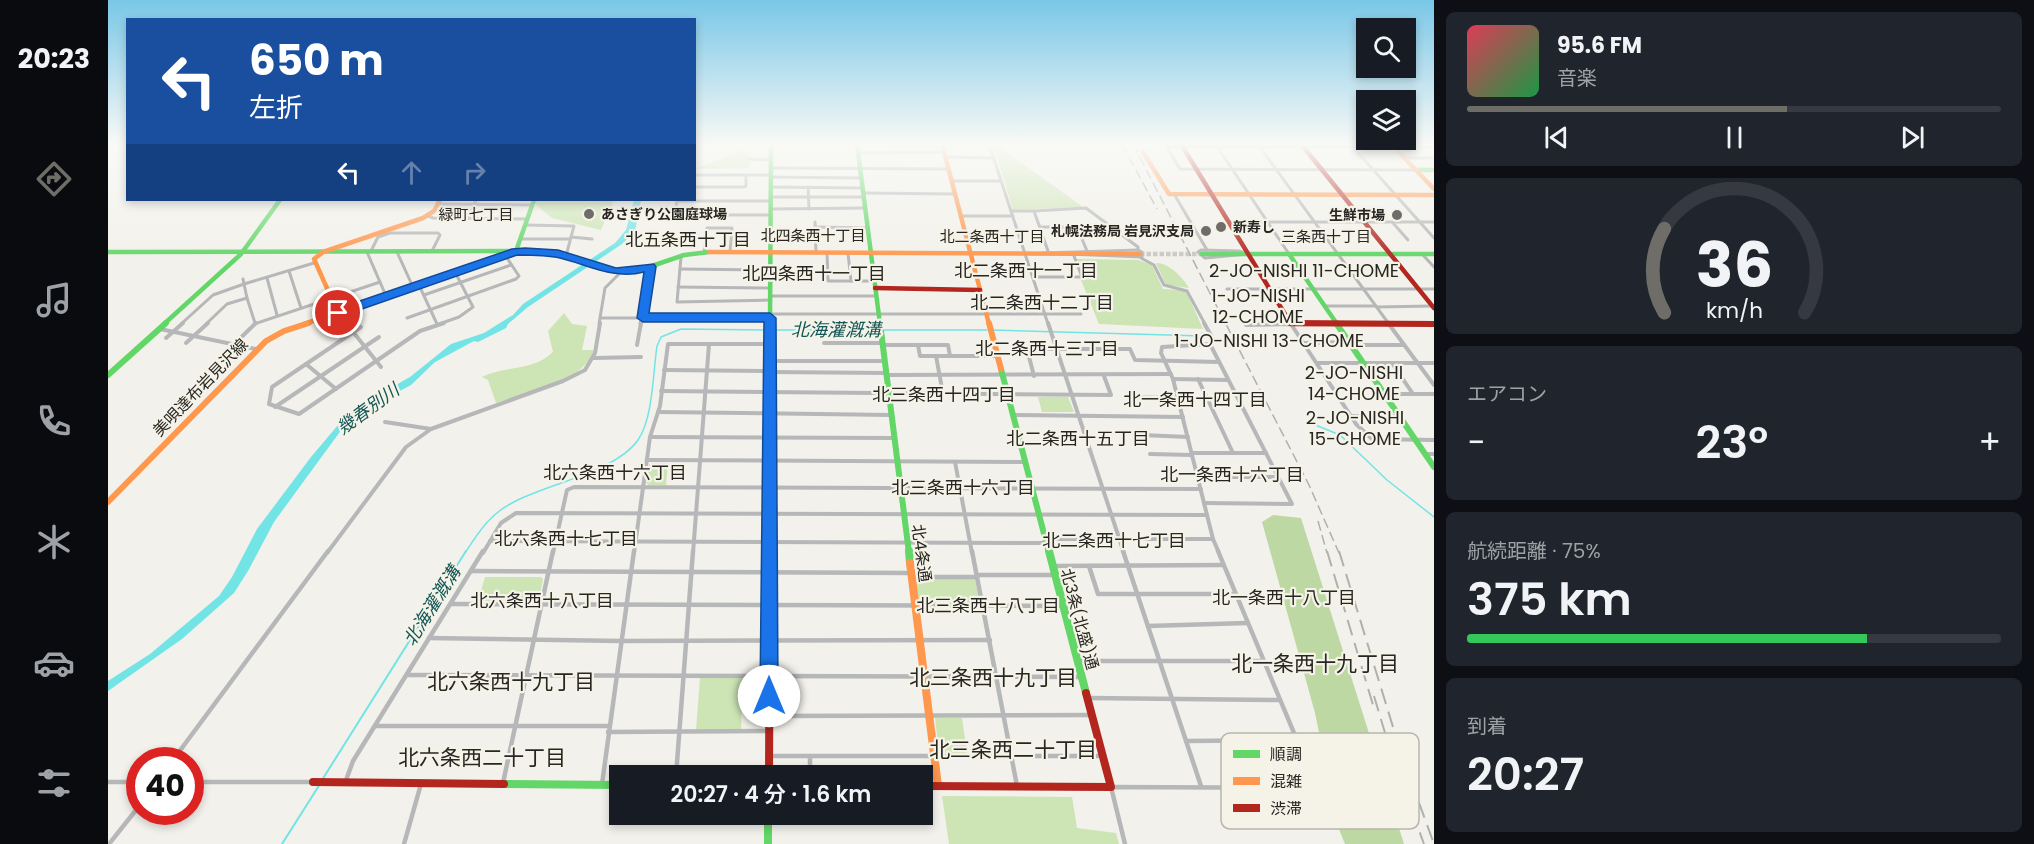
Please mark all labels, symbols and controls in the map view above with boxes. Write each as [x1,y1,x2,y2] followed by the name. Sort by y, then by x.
[1356,18,1416,150] map controls
[1356,18,1416,78] button: search
[1557,30,1642,61] text: 95.6 FM
[249,31,384,90] text: 650 m
[18,40,90,77] text: 20:23
[150,42,228,120] icon: left
[1557,64,1597,92] text: 音楽
[249,89,303,126] text: 左折
[1356,90,1416,150] button: layers
[1540,121,1573,154] icon: previous
[1718,121,1751,154] icon: pause
[1896,121,1929,154] icon: next
[332,156,365,189] icon: left
[395,156,428,189] icon: ahead
[458,156,491,189] icon: right
[33,158,75,200] icon: directions
[438,204,514,225] district label: 緑町七丁目
[601,204,727,224] place label: あさぎり公園庭球場
[1329,205,1385,225] place label: 生鮮市場
[582,207,596,221] marker: あさぎり公園庭球場
[1390,208,1404,222] marker: 生鮮市場
[1233,217,1275,237] place label: 新寿し
[1214,220,1228,234] marker: 新寿し
[1051,221,1194,241] place label: 札幌法務局 岩見沢支局
[1695,221,1773,309] text: 36
[1199,224,1213,238] marker: 札幌法務局 岩見沢支局
[760,225,866,246] district label: 北四条西十丁目
[939,226,1045,247] district label: 北二条西十丁目
[1281,226,1371,247] district label: 三条西十丁目
[625,227,751,252] district label: 北五条西十丁目
[954,258,1098,283] district label: 北二条西十一丁目
[1209,258,1399,283] district label: 2-JO-NISHI 11-CHOME
[742,261,886,286] district label: 北四条西十一丁目
[33,279,75,321] icon: music
[1211,283,1305,329] district label: 1-JO-NISHI 12-CHOME
[312,287,363,338] pin
[970,290,1114,315] district label: 北二条西十二丁目
[1705,295,1763,326] text: km/h
[321,296,354,329] icon: arrive
[791,317,884,342] water label: 北海灌漑溝
[1174,328,1364,353] district label: 1-JO-NISHI 13-CHOME
[148,333,253,441] street label: 美唄達布岩見沢線
[975,336,1119,361] district label: 北二条西十三丁目
[1305,360,1403,406] district label: 2-JO-NISHI 14-CHOME
[331,376,406,440] water label: 幾春別川
[1467,380,1547,408] text: エアコン
[872,382,1016,407] district label: 北三条西十四丁目
[1123,387,1267,412] district label: 北一条西十四丁目
[33,400,75,442] icon: phone
[1306,405,1404,451] district label: 2-JO-NISHI 15-CHOME
[1695,411,1768,474] text: 23°
[1467,419,1485,466] text: −
[1978,419,2001,466] text: +
[1006,426,1150,451] district label: 北二条西十五丁目
[543,460,687,485] district label: 北六条西十六丁目
[1160,462,1304,487] district label: 北一条西十六丁目
[891,475,1035,500] district label: 北三条西十六丁目
[33,521,75,563] icon: climate
[906,523,937,583] street label: 北4条通
[494,526,638,551] district label: 北六条西十七丁目
[1042,528,1186,553] district label: 北二条西十七丁目
[1467,537,1601,565] text: 航続距離 · 75%
[397,558,468,651] water label: 北海灌漑溝
[1055,566,1104,672] street label: 北3条(北盛)通
[1467,568,1632,631] text: 375 km
[1212,585,1356,610] district label: 北一条西十八丁目
[470,588,614,613] district label: 北六条西十八丁目
[916,593,1060,618] district label: 北三条西十八丁目
[33,642,75,684] icon: car
[1231,649,1399,678] district label: 北一条西十九丁目
[909,663,1077,692] district label: 北三条西十九丁目
[737,664,801,728] position arrow
[427,667,595,696] district label: 北六条西十九丁目
[1467,712,1507,740] text: 到着
[1221,733,1419,829] legend
[929,735,1097,764] district label: 北三条西二十丁目
[398,743,566,772] district label: 北六条西二十丁目
[1270,743,1302,766] text: 順調
[1467,743,1584,806] text: 20:27
[126,747,204,825] speed limit sign: 40
[33,762,75,804] icon: filters
[1270,770,1302,793] text: 混雑
[671,779,871,810] text: 20:27 · 4 分 · 1.6 km
[1270,797,1302,820] text: 渋滞

